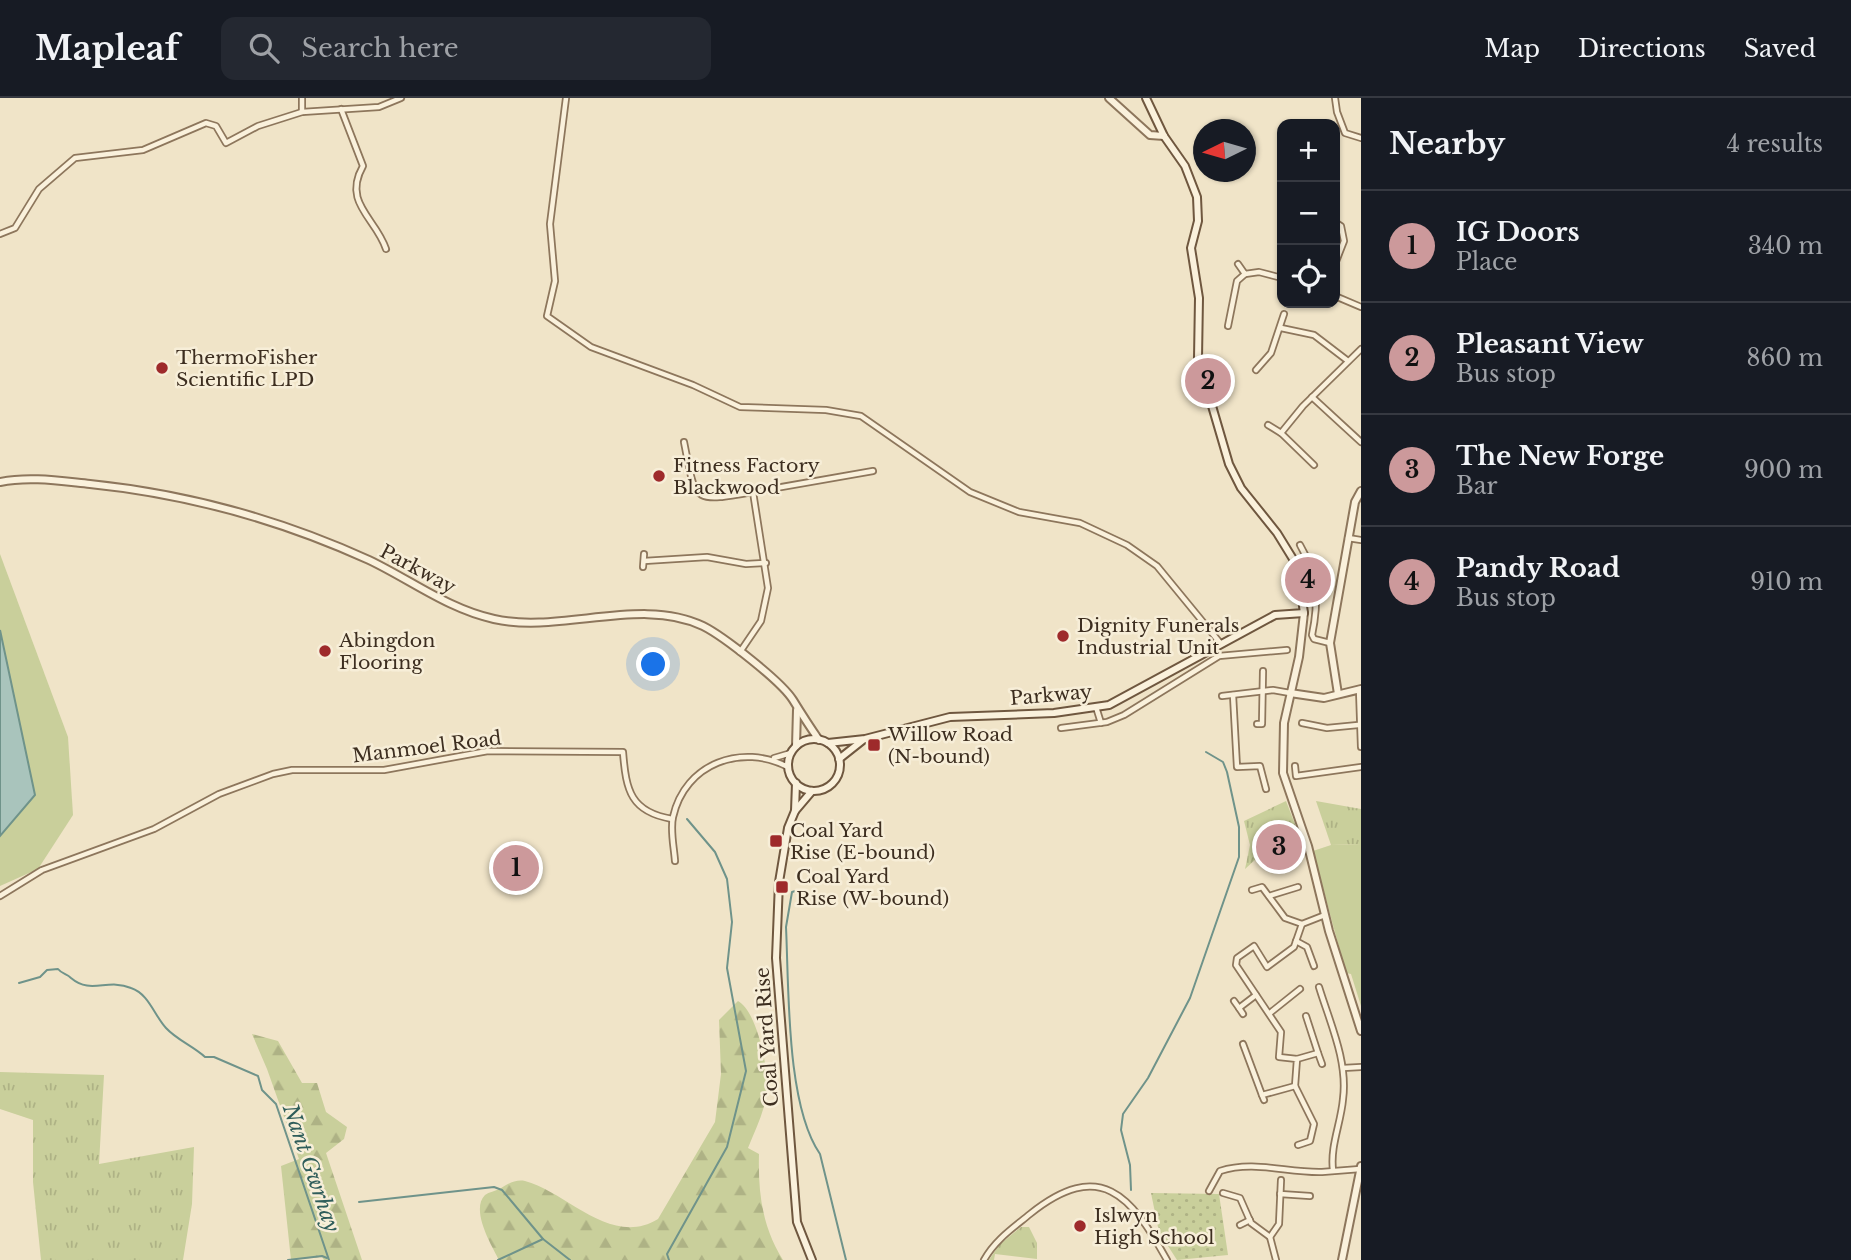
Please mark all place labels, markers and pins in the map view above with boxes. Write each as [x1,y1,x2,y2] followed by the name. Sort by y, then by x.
[176,346,317,391] place label: ThermoFisher Scientific LPD
[1185,355,1231,407] pin: 2
[154,360,170,376] marker: ThermoFisher Scientific LPD
[673,454,820,499] place label: Fitness Factory Blackwood
[651,468,667,484] marker: Fitness Factory Blackwood
[1285,554,1331,606] pin: 4
[1077,614,1239,659] place label: Dignity Funerals Industrial Unit
[1055,628,1071,644] marker: Dignity Funerals Industrial Unit
[338,629,435,674] place label: Abingdon Flooring
[317,643,333,659] marker: Abingdon Flooring
[887,723,1013,768] place label: Willow Road (N-bound)
[866,737,882,753] marker: Willow Road (N-bound)
[790,819,935,864] place label: Coal Yard Rise (E-bound)
[1256,821,1302,873] pin: 3
[768,833,784,849] marker: Coal Yard Rise (E-bound)
[493,842,539,894] pin: 1
[796,865,949,910] place label: Coal Yard Rise (W-bound)
[774,879,790,895] marker: Coal Yard Rise (W-bound)
[1094,1204,1215,1249] place label: Islwyn High School
[1072,1218,1088,1234] marker: Islwyn High School

